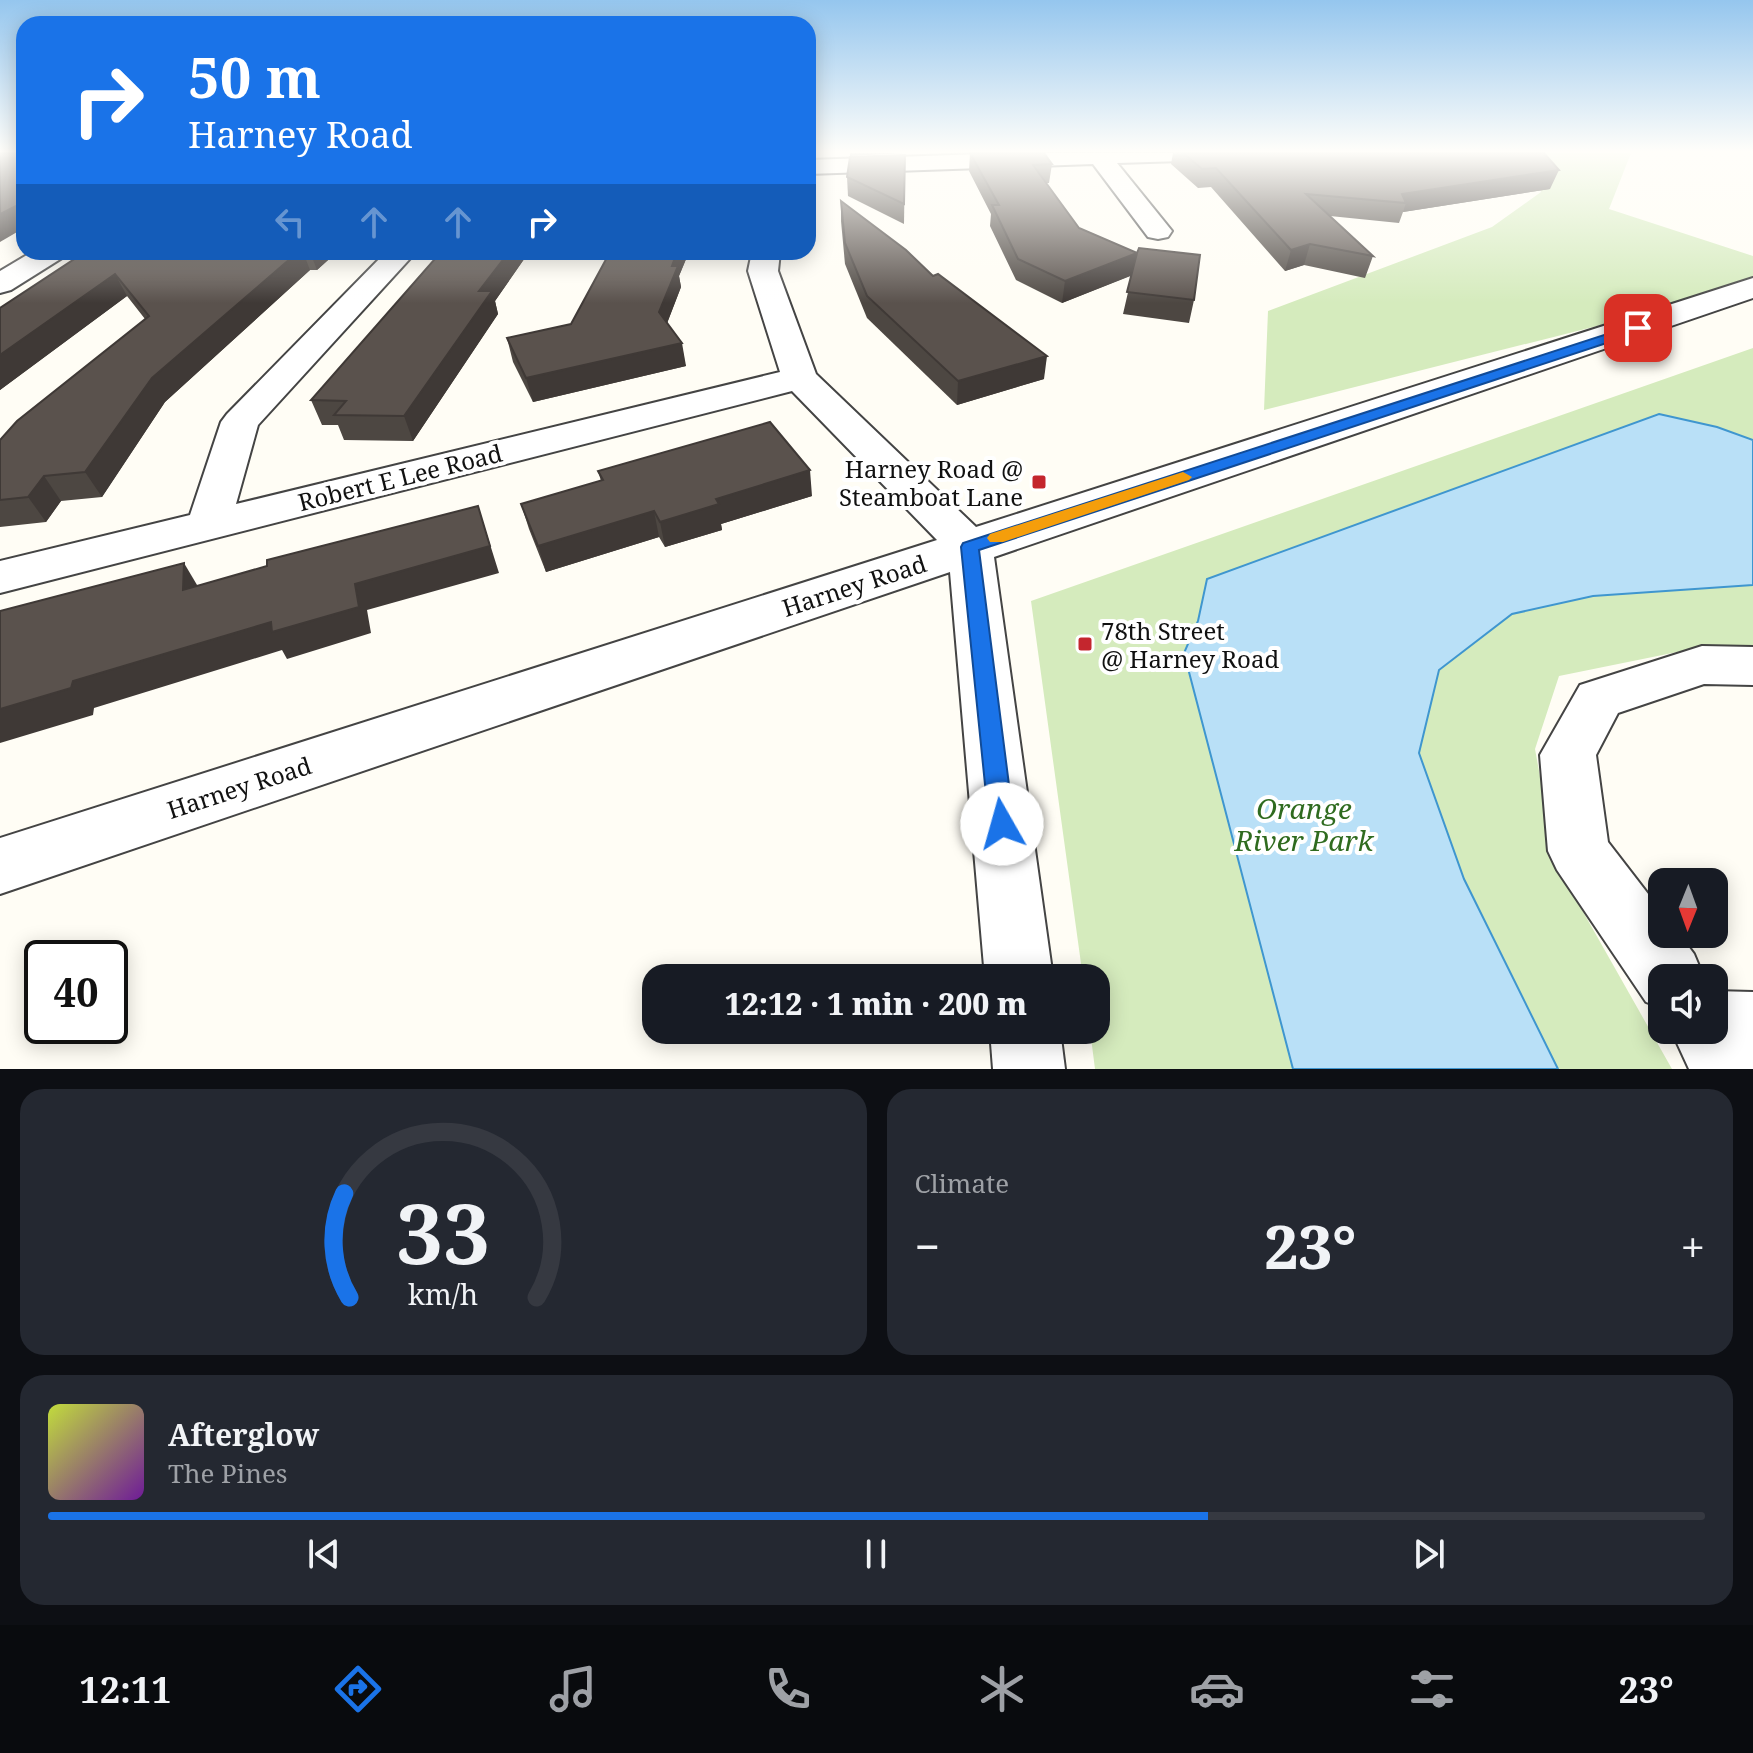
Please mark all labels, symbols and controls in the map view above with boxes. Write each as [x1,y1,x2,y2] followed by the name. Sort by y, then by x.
[188,38,321,114] text: 50 m
[56,48,160,152] icon: right
[188,110,413,159] text: Harney Road
[268,200,312,244] icon: left
[352,200,396,244] icon: ahead
[436,200,480,244] icon: ahead
[520,200,564,244] icon: right
[1604,294,1672,362] pin
[1616,306,1660,350] icon: arrive
[295,436,506,518] street label: Robert E Lee Road
[839,452,1023,513] place label: Harney Road @ Steamboat Lane
[1030,473,1048,491] marker: Harney Road @ Steamboat Lane
[778,546,931,624] street label: Harney Road
[1101,614,1279,675] place label: 78th Street @ Harney Road
[1076,635,1094,653] marker: 78th Street @ Harney Road
[163,748,316,826] street label: Harney Road
[960,782,1044,866] position arrow
[1234,789,1375,859] park label: Orange River Park
[1648,868,1728,948] north arrow
[1648,868,1728,1044] map controls
[24,940,128,1044] speed limit sign: 40
[1648,964,1728,1044] button: sound
[725,983,1027,1024] text: 12:12 · 1 min · 200 m
[915,1165,1009,1201] text: Climate
[396,1175,490,1288] text: 33
[1264,1205,1356,1287] text: 23°
[915,1216,940,1276] text: −
[1680,1216,1705,1276] text: +
[408,1274,478,1313] text: km/h
[168,1414,319,1455] text: Afterglow
[168,1455,288,1491] text: The Pines
[302,1532,346,1576] icon: previous
[854,1532,898,1576] icon: pause
[1407,1532,1451,1576] icon: next
[330,1661,386,1717] icon: directions
[545,1661,601,1717] icon: music
[760,1661,816,1717] icon: phone
[974,1661,1030,1717] icon: climate
[1189,1661,1245,1717] icon: car
[1404,1661,1460,1717] icon: filters
[79,1665,172,1714] text: 12:11
[1618,1665,1674,1714] text: 23°

